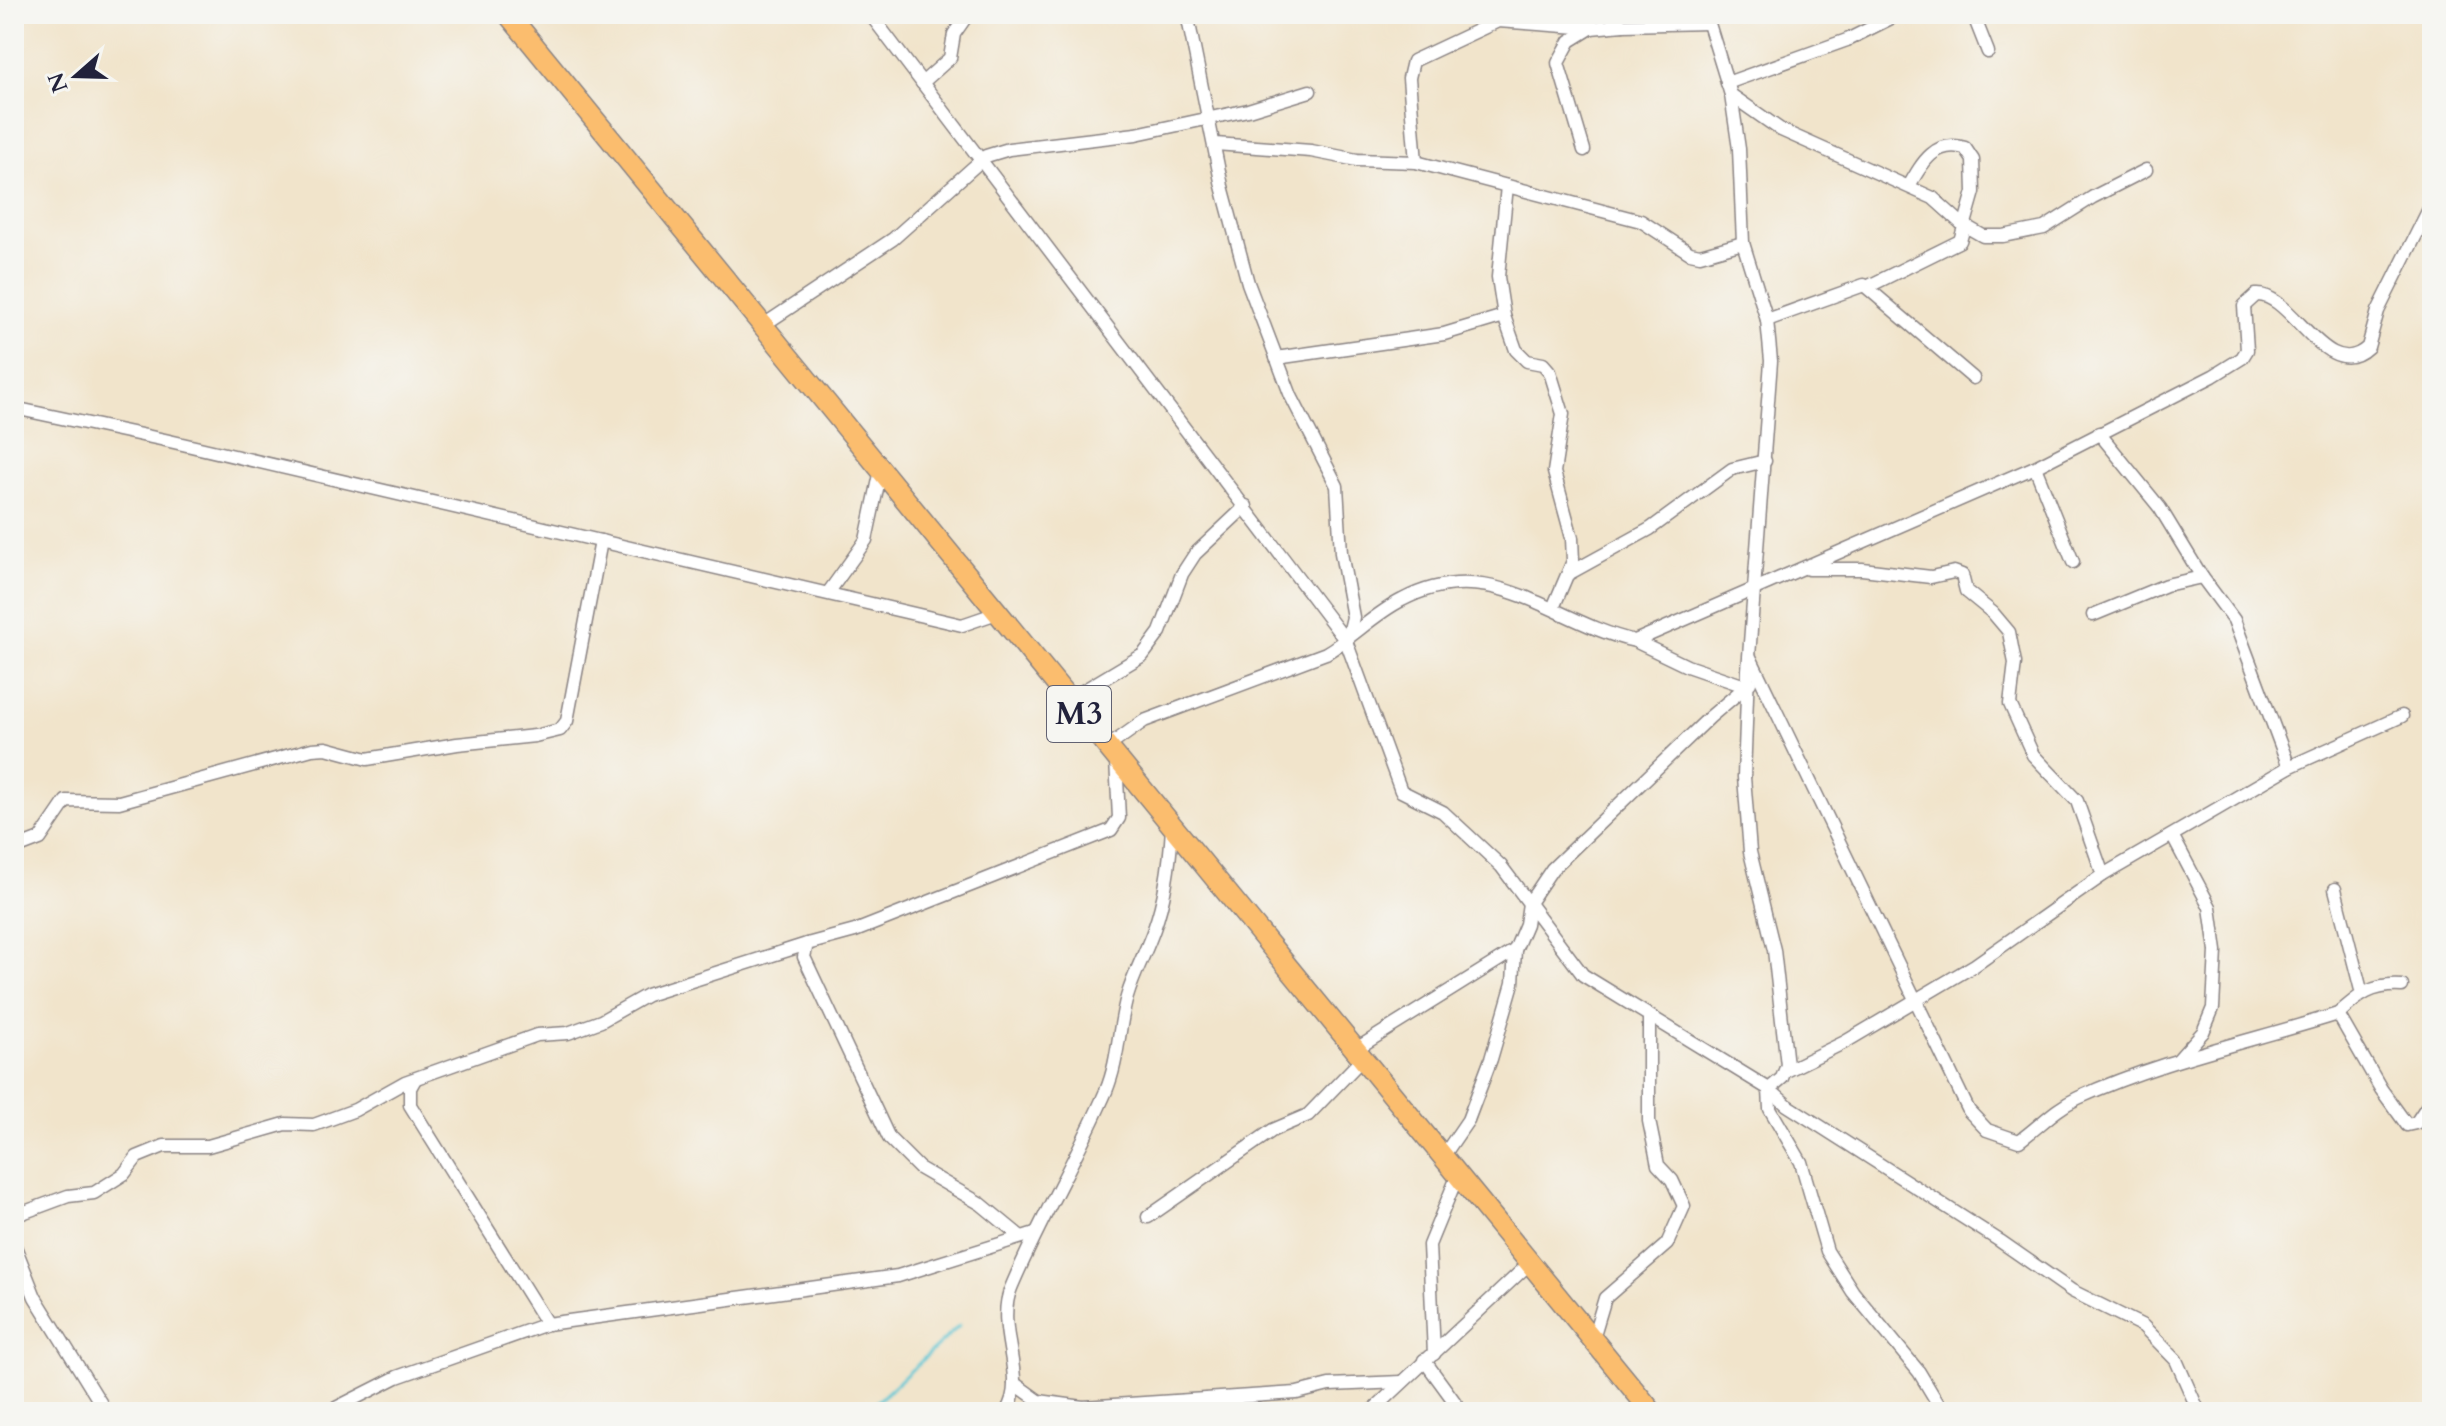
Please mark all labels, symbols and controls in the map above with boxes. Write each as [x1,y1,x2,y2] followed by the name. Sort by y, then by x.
[36,36,116,116] north arrow
[41,68,76,97] text: N
[1047,686,1111,742] road number: M3

